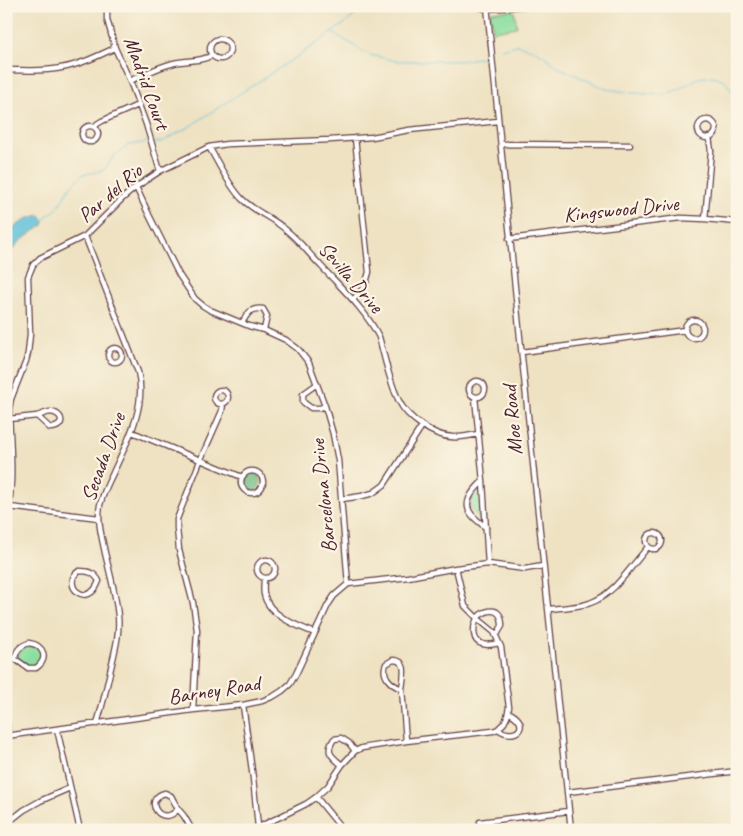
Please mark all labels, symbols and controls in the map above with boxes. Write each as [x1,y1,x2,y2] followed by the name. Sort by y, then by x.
[118,33,176,135] street label: Madrid Court
[72,157,149,228] street label: Par del Rio
[562,190,681,228] street label: Kingswood Drive
[313,236,390,319] street label: Sevilla Drive
[496,380,528,456] street label: Moe Road
[75,408,131,505] street label: Secada Drive
[304,437,342,554] street label: Barcelona Drive
[166,669,265,710] street label: Barney Road

